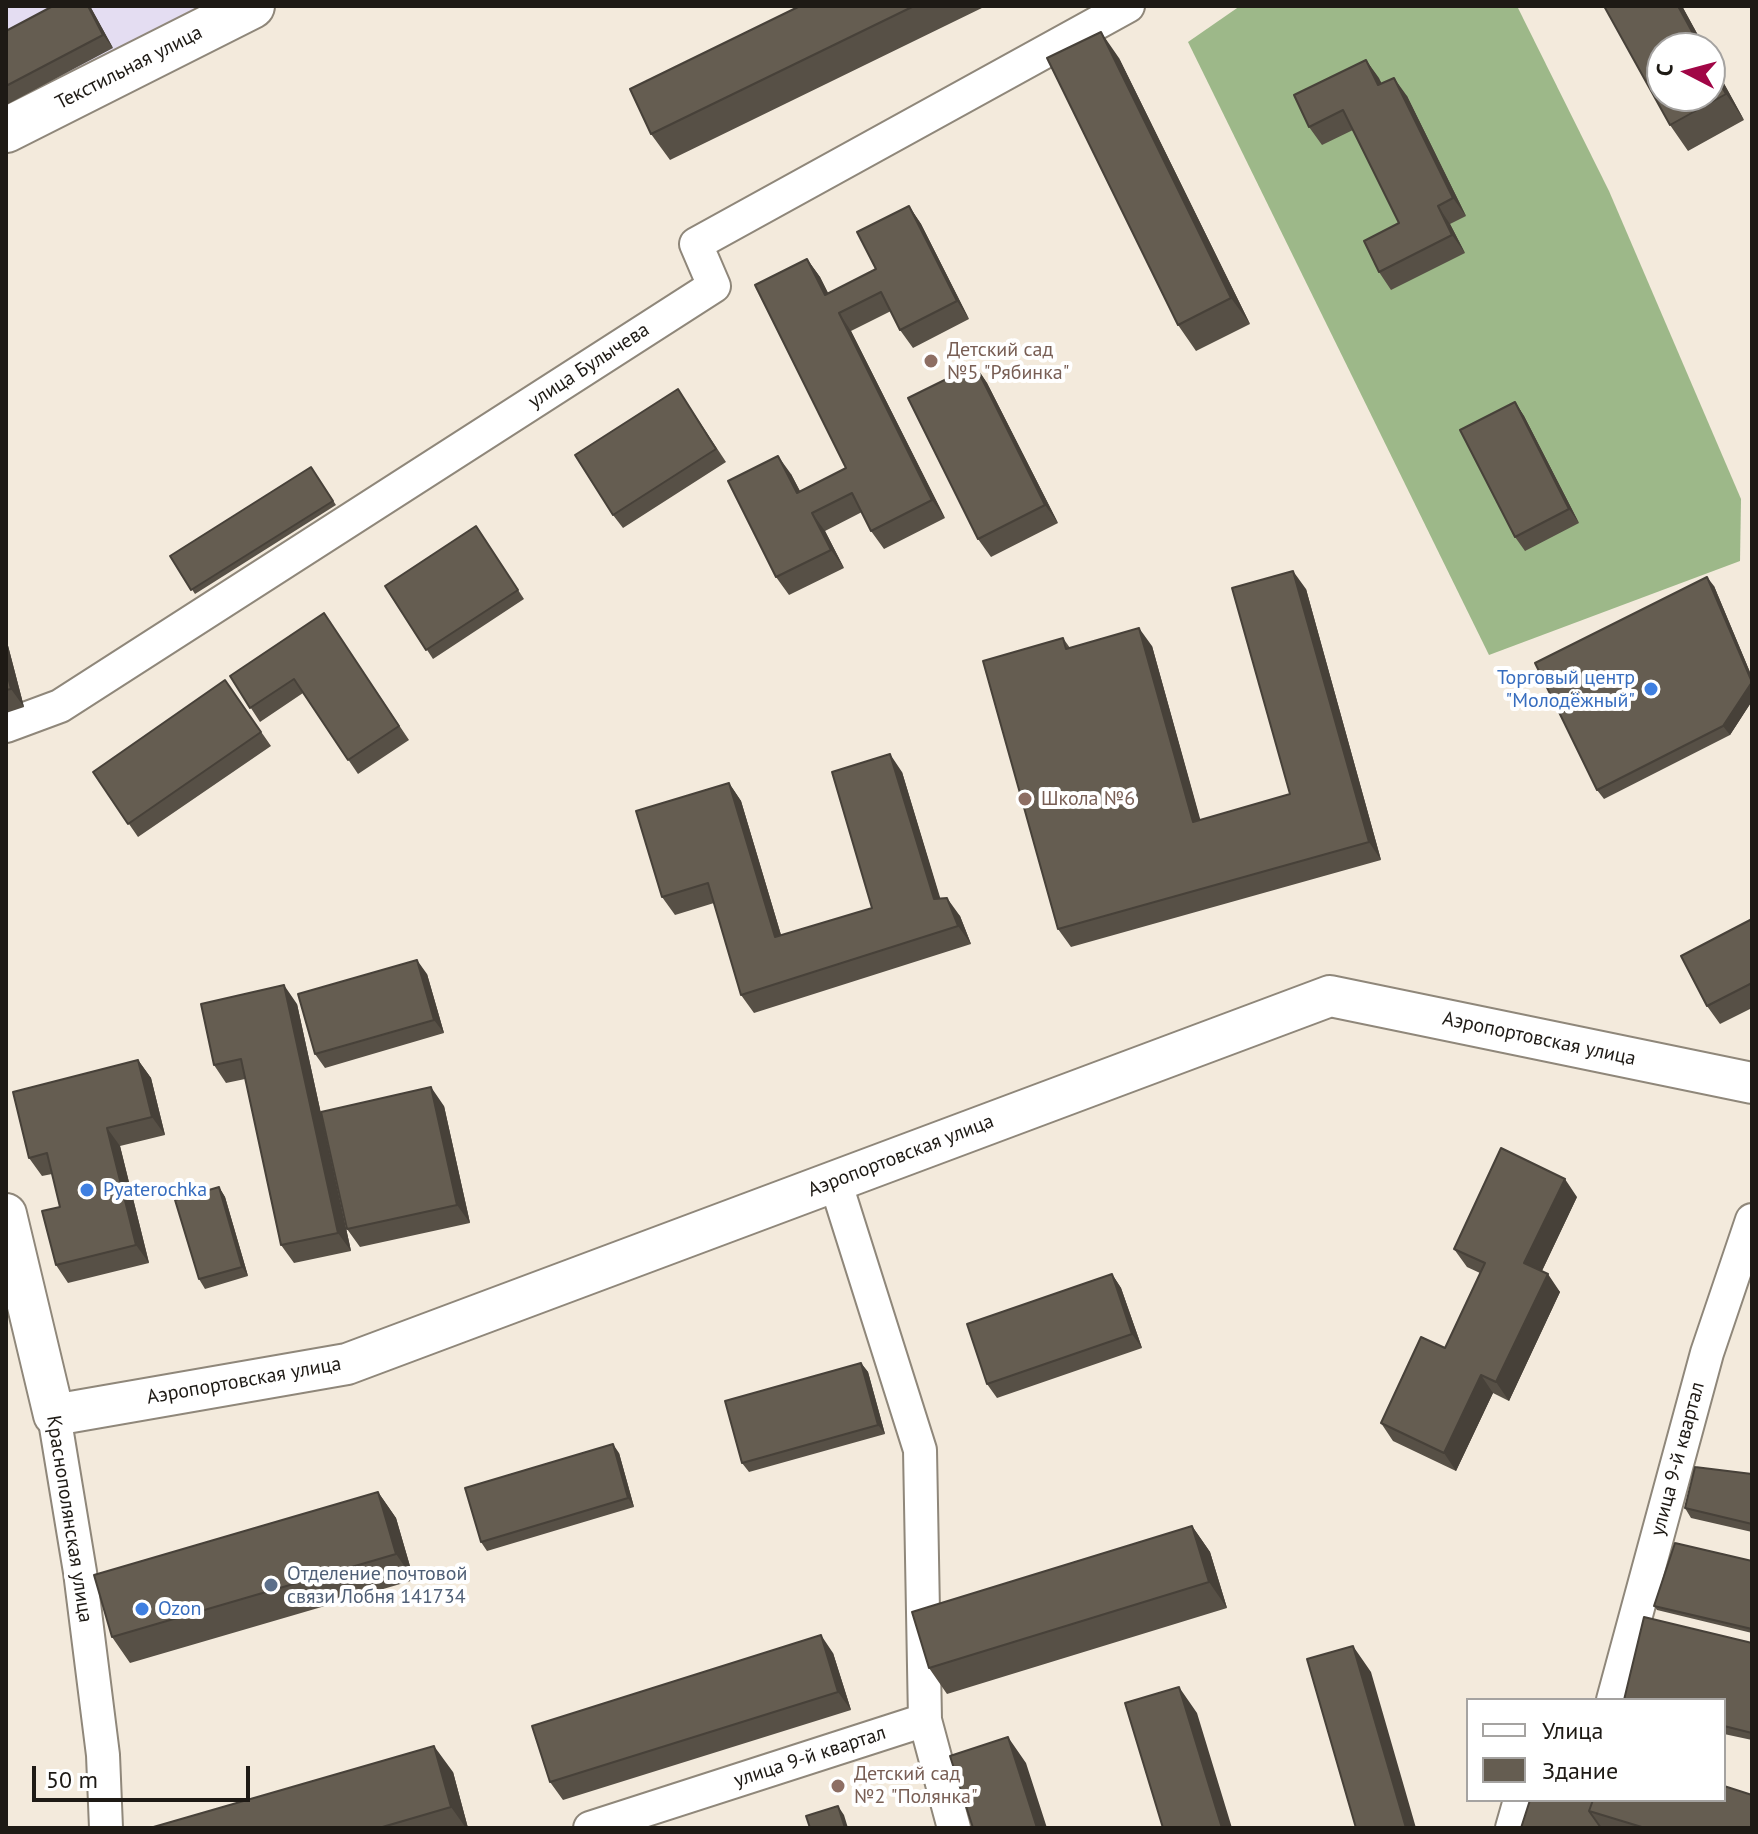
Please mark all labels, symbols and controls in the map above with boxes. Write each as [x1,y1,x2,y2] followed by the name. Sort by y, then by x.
[52,21,206,115] street label: Текстильная улица
[1646,32,1726,112] north arrow
[1650,62,1679,77] text: С
[524,318,654,414] street label: улица Булычева
[947,338,1069,385] place label: Детский сад №5 "Рябинка"
[922,352,940,370] marker: Детский сад №5 "Рябинка"
[1497,666,1635,713] place label: Торговый центр "Молодёжный"
[1642,680,1660,698] marker: Торговый центр "Молодёжный"
[1041,787,1135,811] place label: Школа №6
[1016,790,1034,808] marker: Школа №6
[1440,1007,1638,1071] street label: Аэропортовская улица
[805,1109,997,1203] street label: Аэропортовская улица
[103,1178,207,1202] place label: Pyaterochka
[78,1181,96,1199] marker: Pyaterochka
[145,1352,343,1410] street label: Аэропортовская улица
[1646,1379,1710,1539] street label: улица 9-й квартал
[41,1414,97,1624] street label: Краснополянская улица
[287,1562,467,1609] place label: Отделение почтовой связи Лобня 141734
[262,1576,280,1594] marker: Отделение почтовой связи Лобня 141734
[158,1597,201,1621] place label: Ozon
[133,1600,151,1618] marker: Ozon
[1466,1698,1726,1802] legend
[1542,1715,1603,1746] text: Улица
[731,1721,889,1793] street label: улица 9-й квартал
[36,1750,254,1800] scale bar
[1542,1755,1618,1786] text: Здание
[854,1762,978,1809] place label: Детский сад №2 "Полянка"
[46,1764,98,1795] text: 50 m
[829,1777,847,1795] marker: Детский сад №2 "Полянка"

